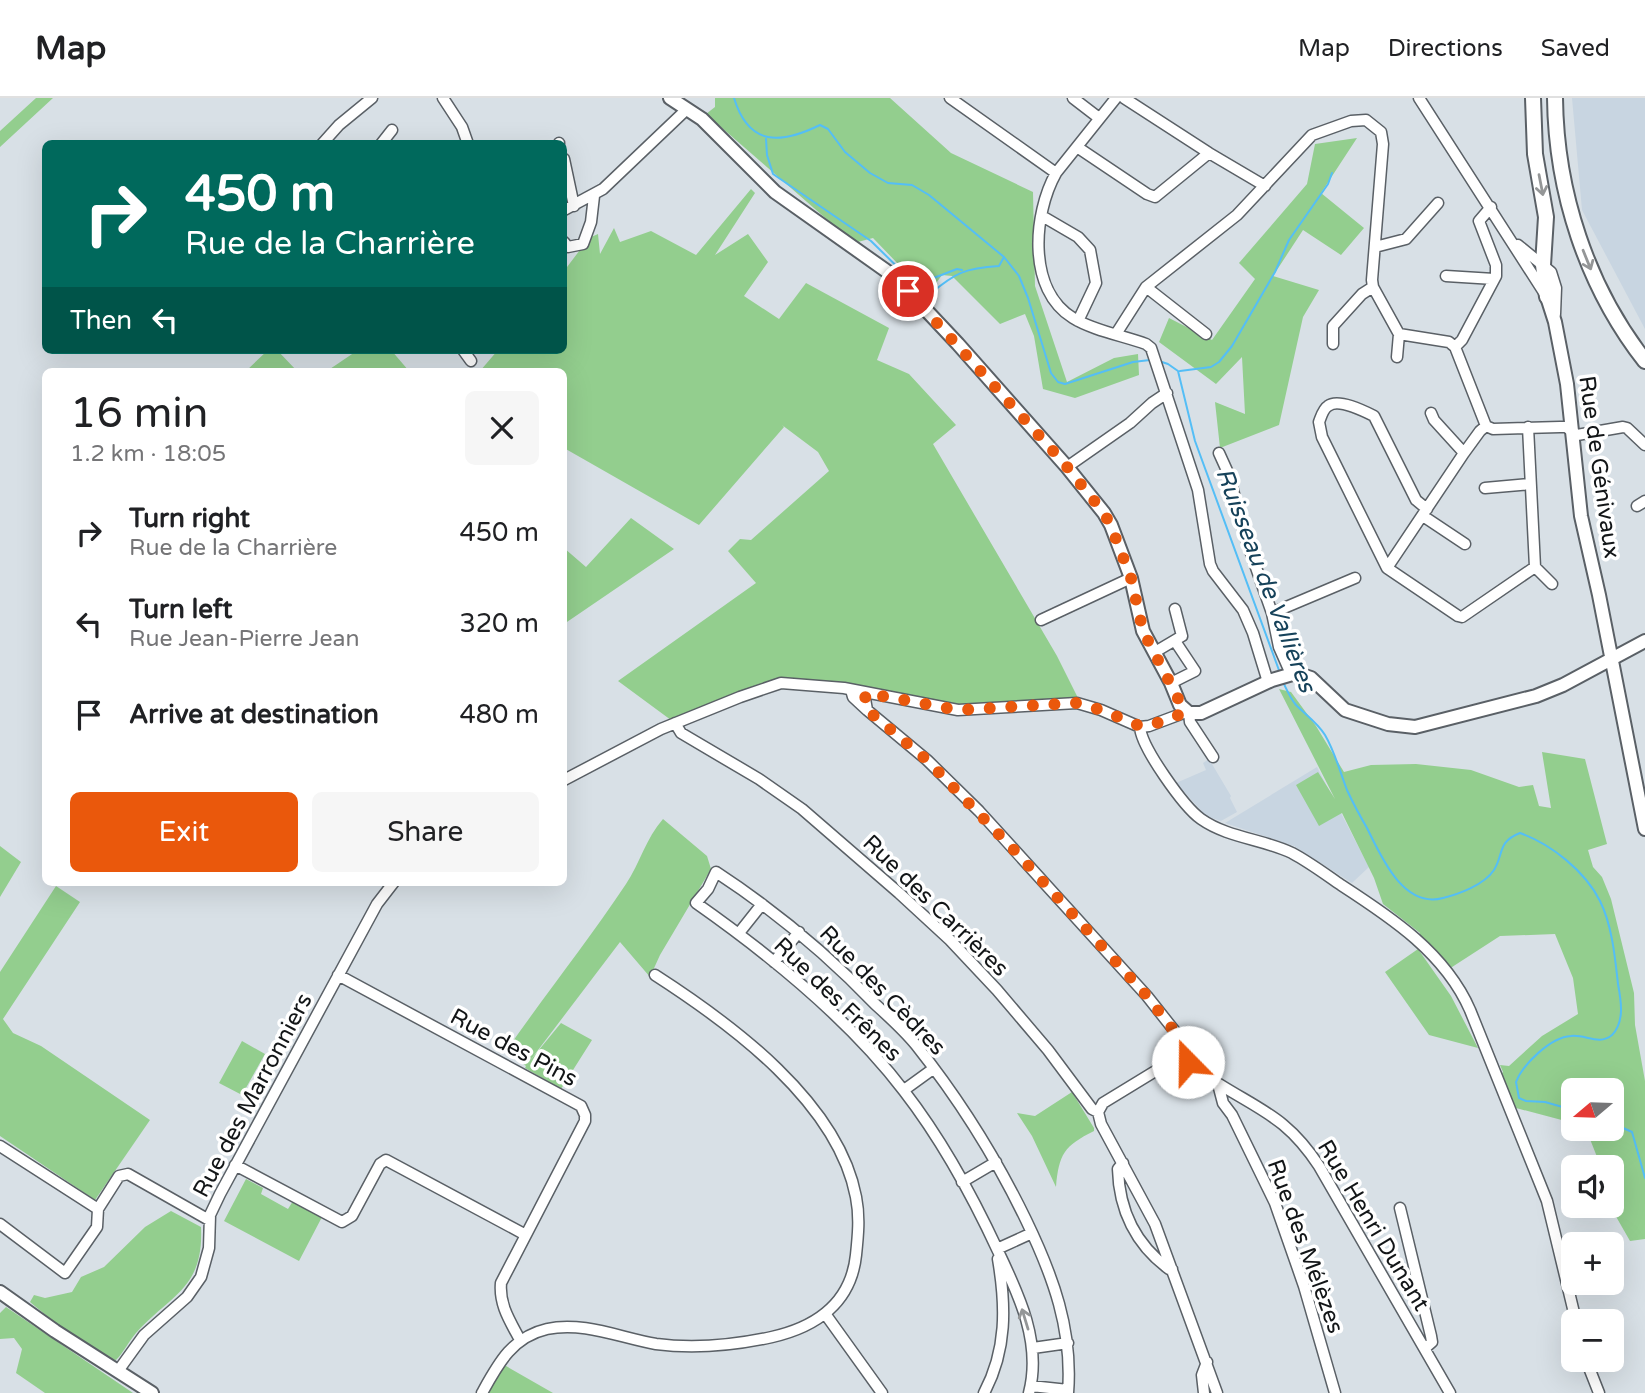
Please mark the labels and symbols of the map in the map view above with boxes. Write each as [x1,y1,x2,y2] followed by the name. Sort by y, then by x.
[1535,173,1548,196] one-way arrow
[1581,248,1594,270] one-way arrow
[878,261,938,321] pin
[1572,374,1626,560] street label: Rue de Génivaux
[1209,464,1322,698] water label: Ruisseau de Vallières
[857,829,1014,982] street label: Rue des Carrières
[813,920,951,1061] street label: Rue des Cèdres
[768,932,907,1068] street label: Rue des Frênes
[187,989,319,1202] street label: Rue des Marronniers
[445,1003,582,1093] street label: Rue des Pins
[1151,1025,1225,1099] position arrow
[1561,1078,1624,1141] north arrow
[1311,1135,1435,1316] street label: Rue Henri Dunant
[1261,1156,1350,1337] street label: Rue des Mélèzes
[1018,1308,1031,1330] one-way arrow

